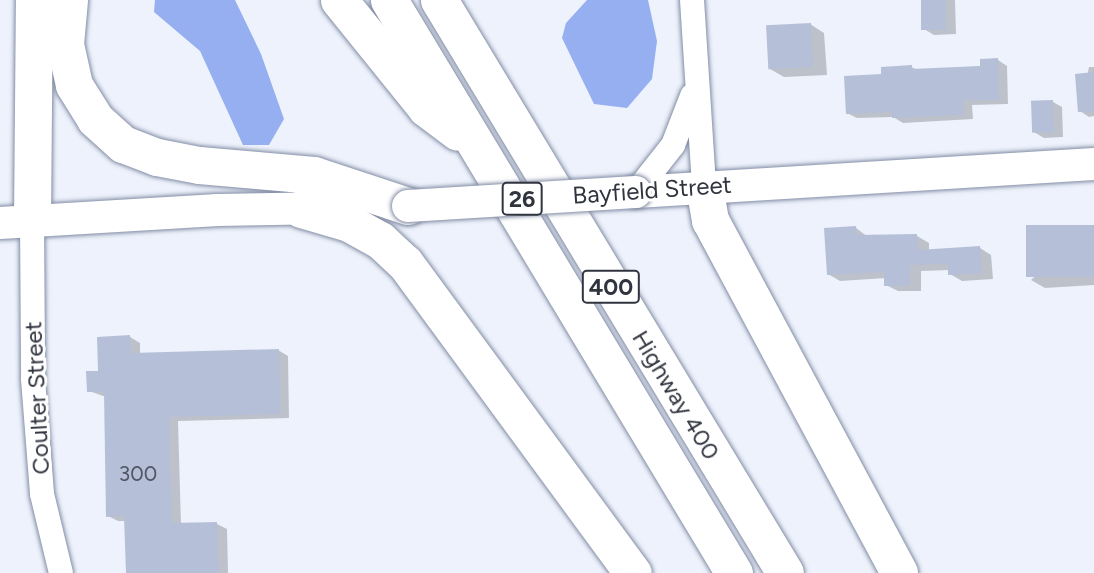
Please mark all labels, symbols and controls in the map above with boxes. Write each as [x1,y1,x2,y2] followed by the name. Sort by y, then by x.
[572,170,732,210] street label: Bayfield Street
[501,180,543,218] road number: 26
[581,268,641,306] road number: 400
[19,321,55,475] street label: Coulter Street
[626,325,726,465] street label: Highway 400
[119,461,157,487] house number: 300

